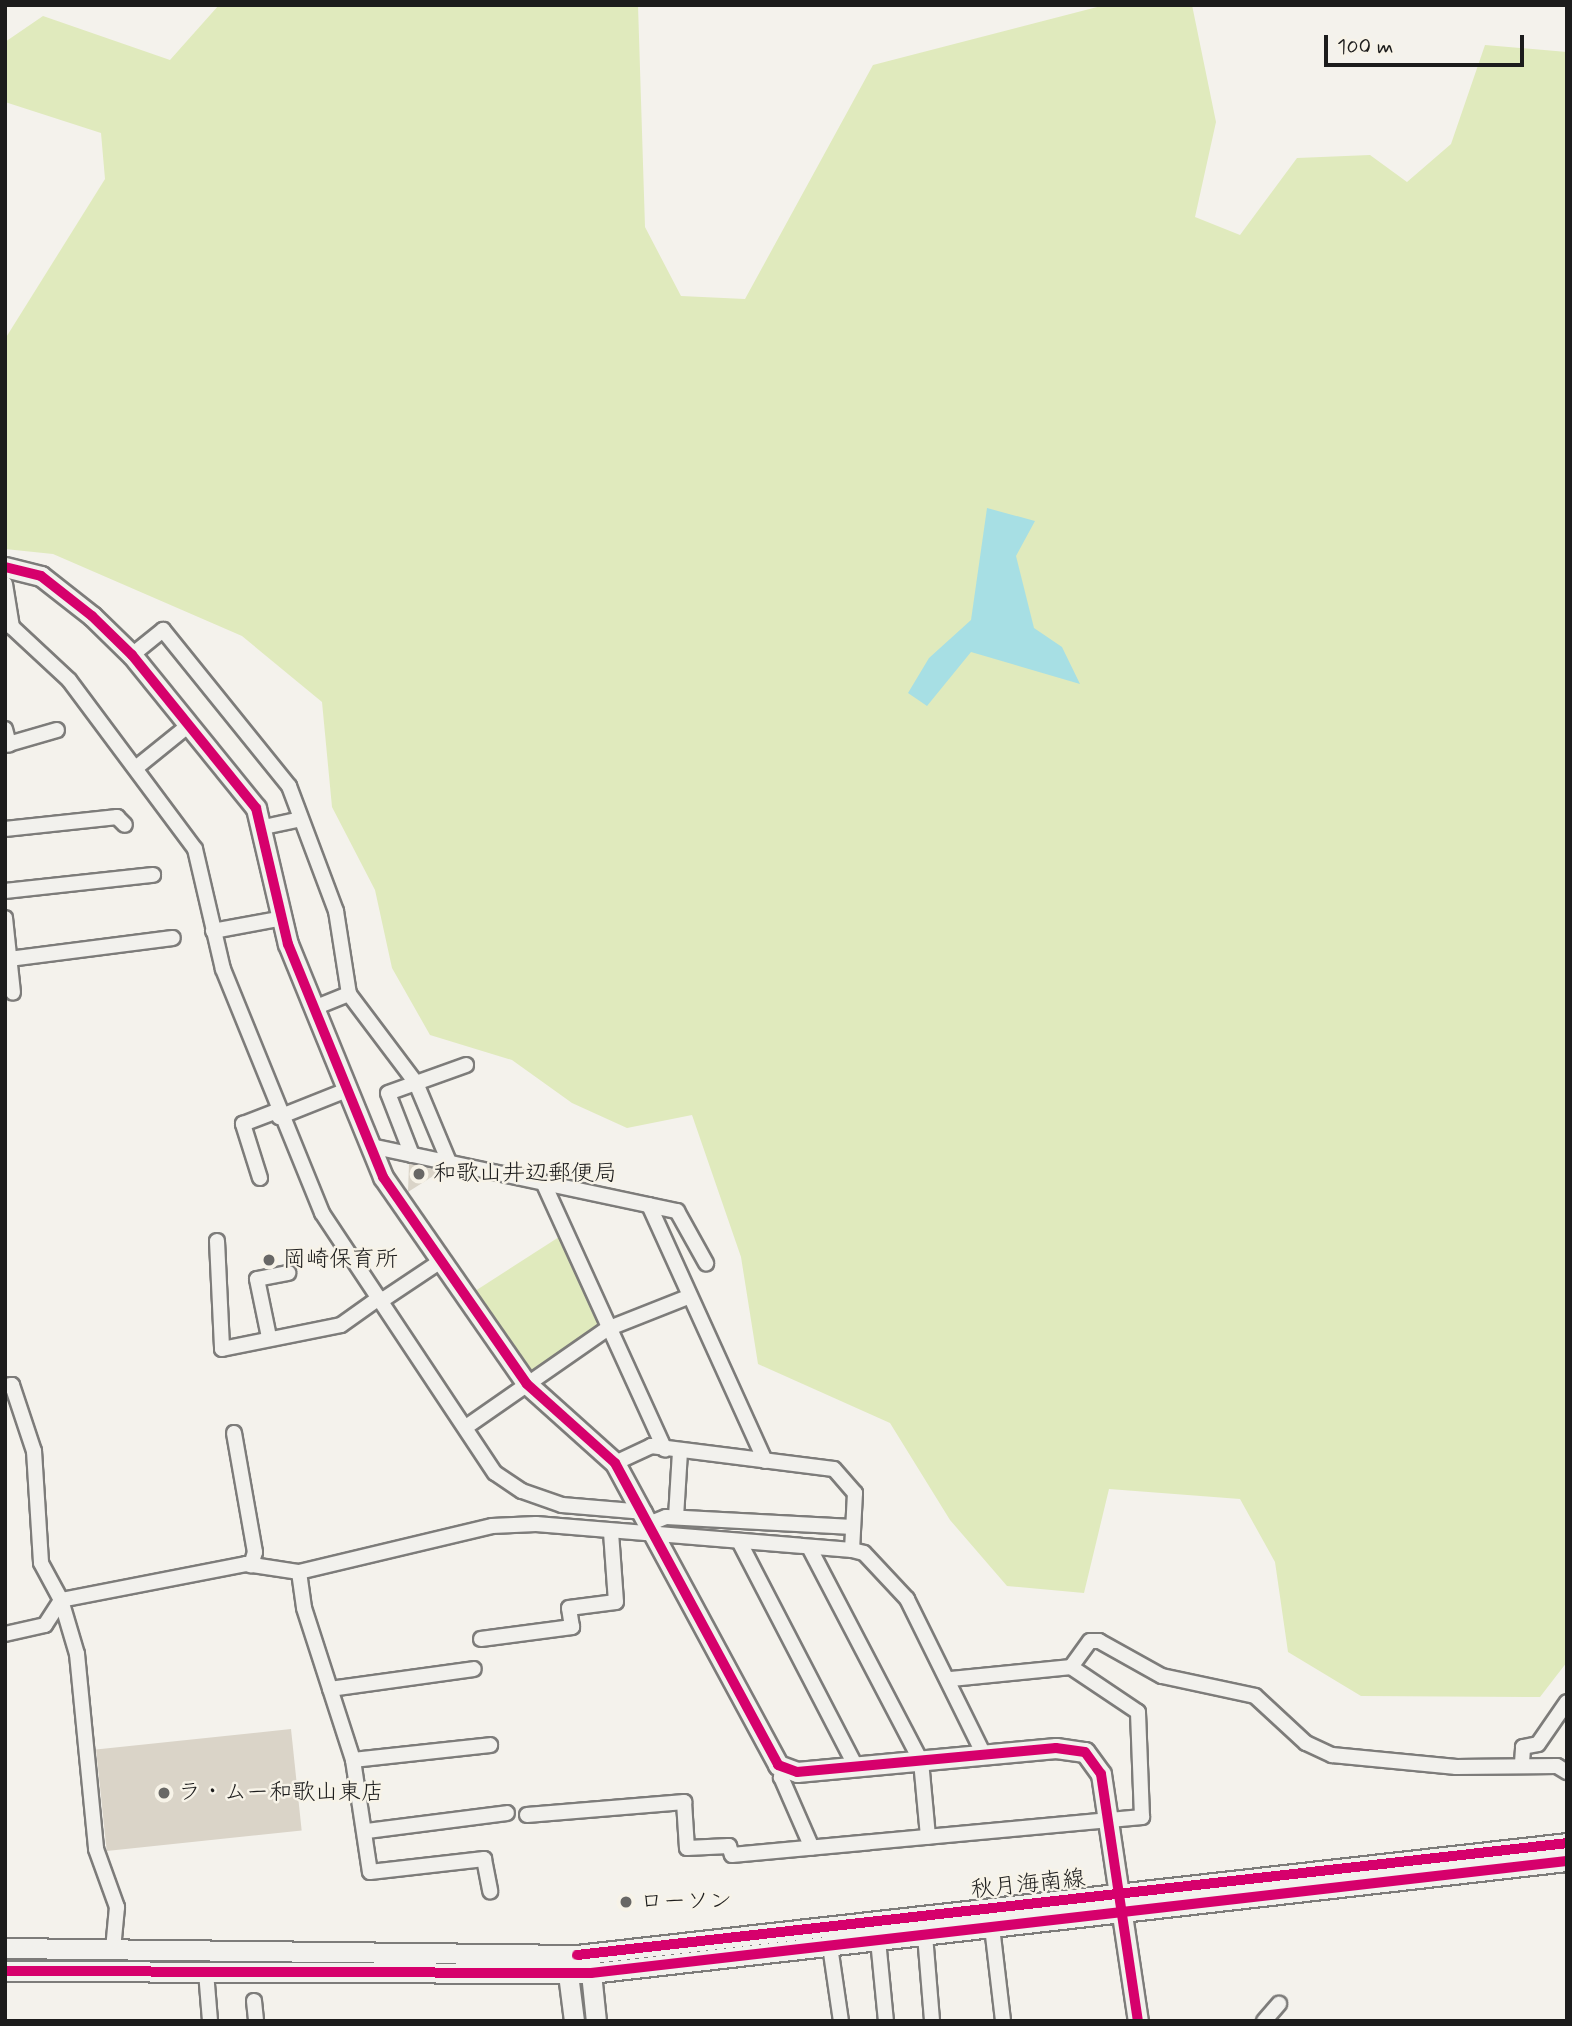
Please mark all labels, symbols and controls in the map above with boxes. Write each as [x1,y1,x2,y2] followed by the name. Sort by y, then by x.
[1327,21,1526,65] scale bar
[1337,33,1393,61] text: 100 m
[433,1160,617,1188] place label: 和歌山井辺郵便局
[411,1166,427,1182] marker: 和歌山井辺郵便局
[283,1246,398,1274] place label: 岡崎保育所
[261,1252,277,1268] marker: 岡崎保育所
[178,1779,384,1807] place label: ラ・ムー和歌山東店
[156,1785,172,1801] marker: ラ・ムー和歌山東店
[969,1865,1087,1905] street label: 秋月海南線
[640,1888,732,1916] place label: ローソン
[618,1894,634,1910] marker: ローソン

